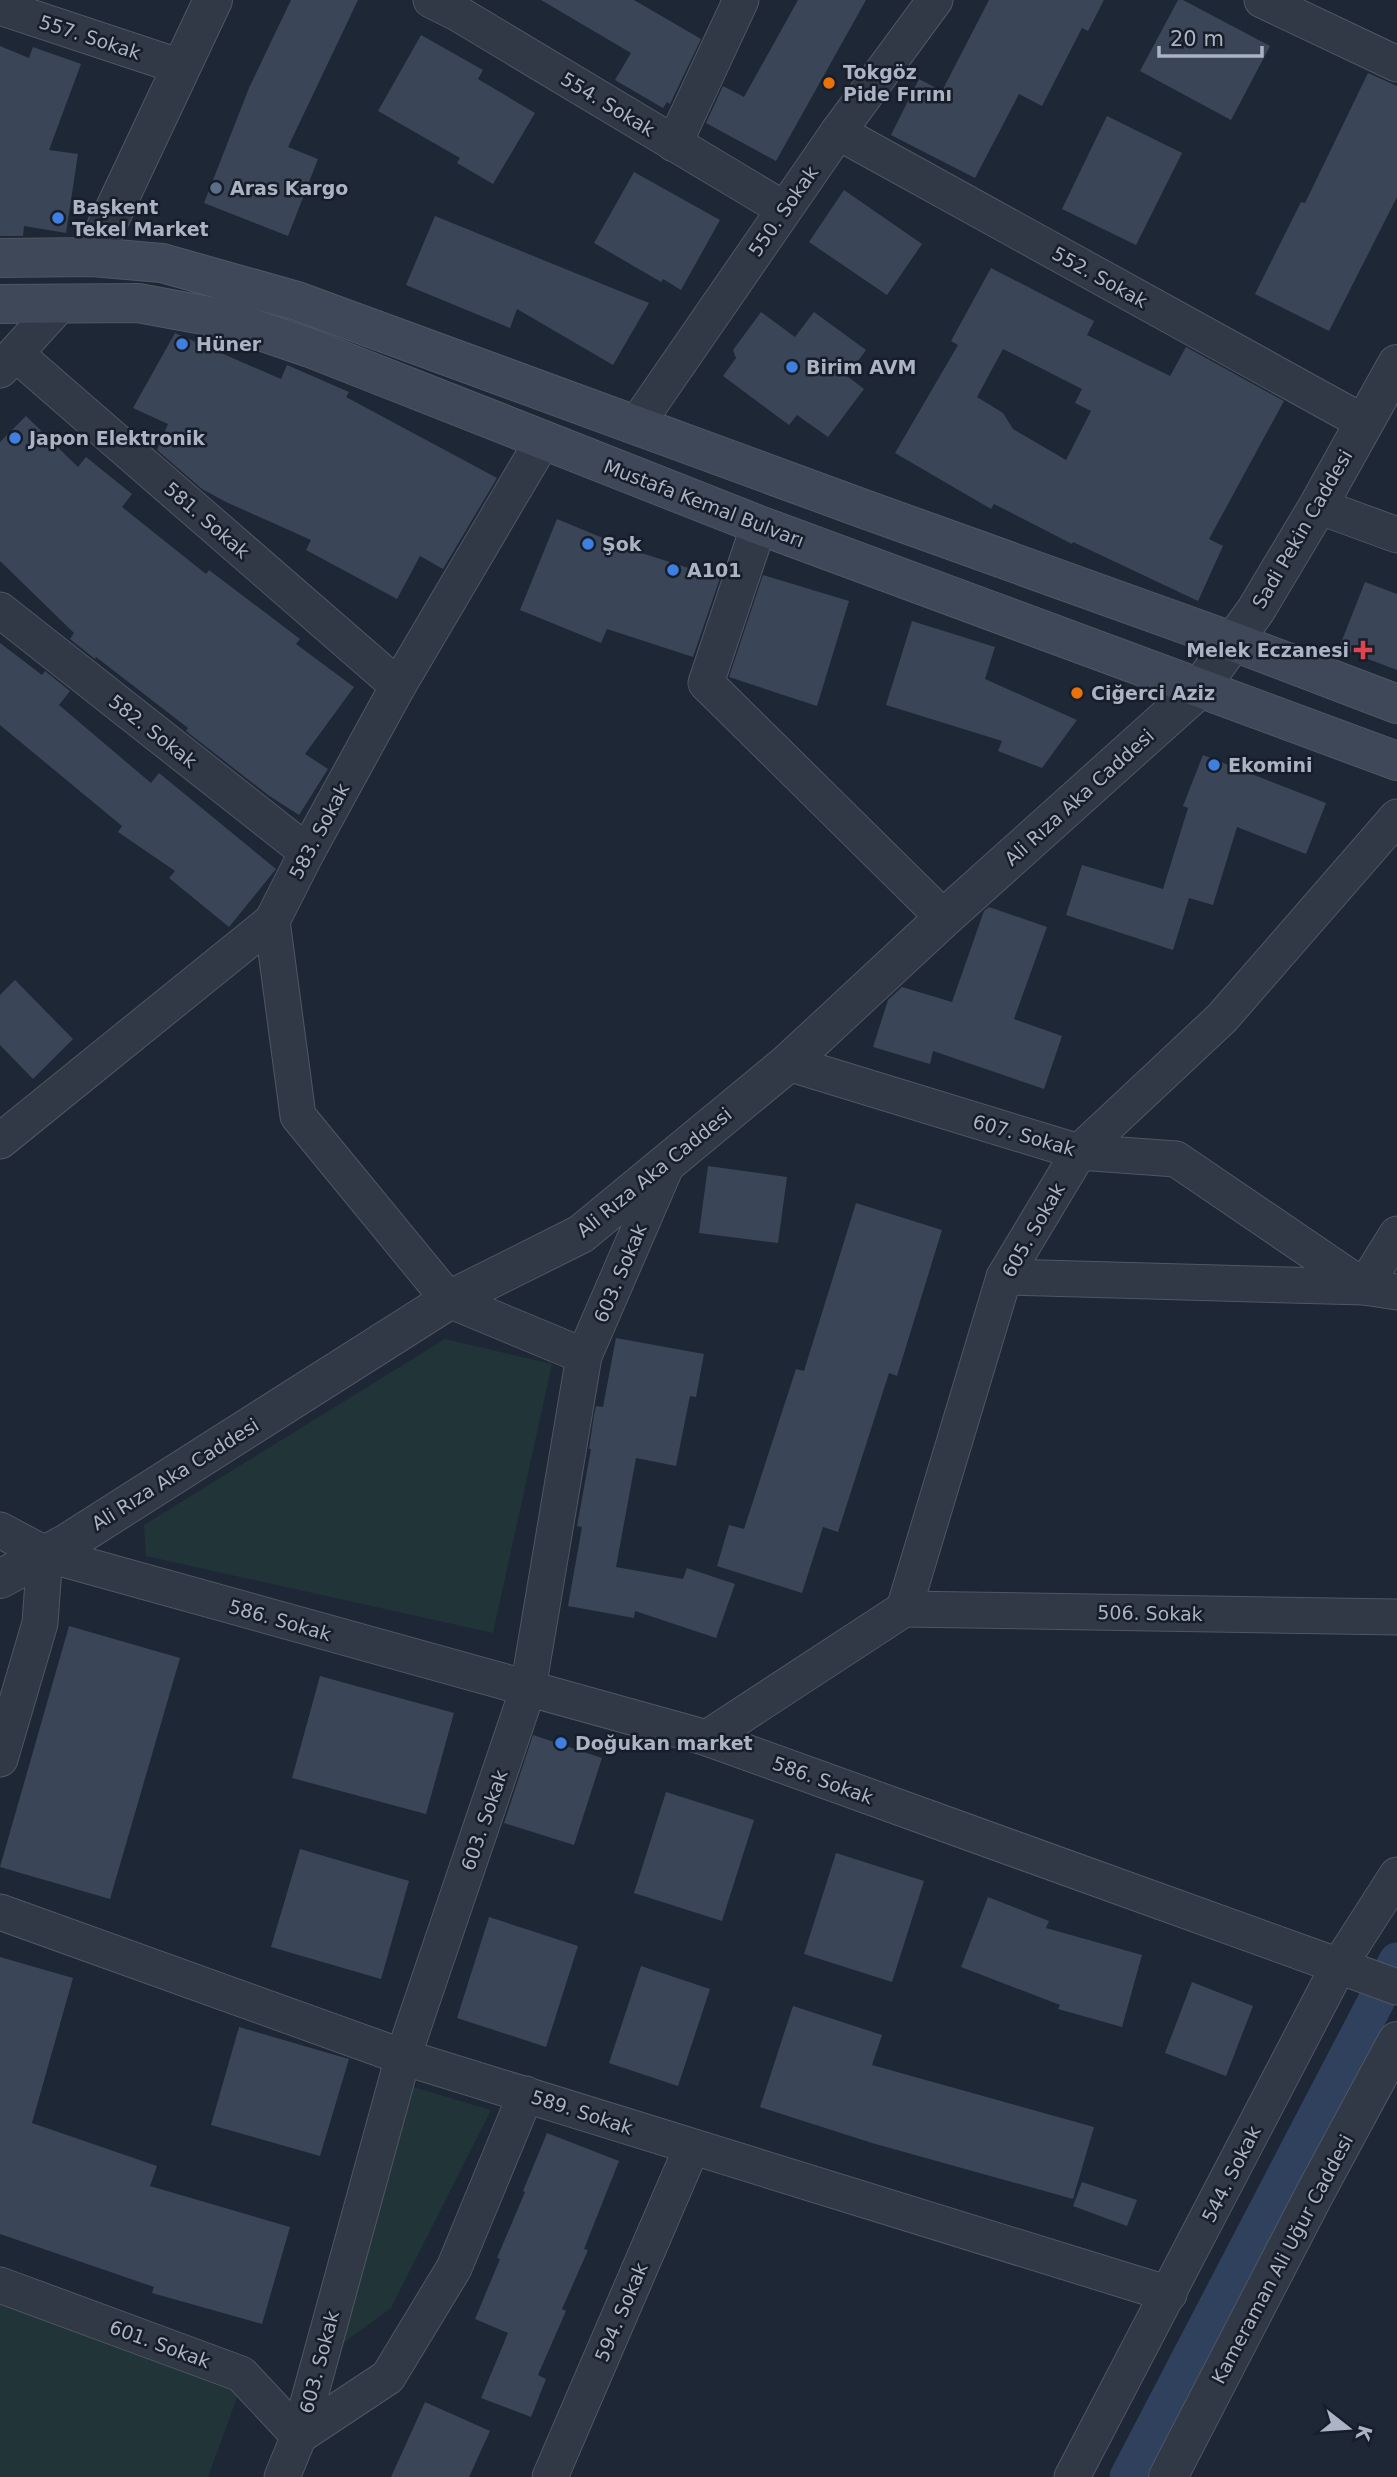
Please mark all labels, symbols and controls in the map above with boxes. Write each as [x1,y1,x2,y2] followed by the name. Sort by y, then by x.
[36,10,144,64] street label: 557. Sokak
[1159,14,1262,58] scale bar
[1170,27,1224,51] text: 20 m
[843,61,952,105] place label: Tokgöz Pide Fırını
[557,67,659,141] street label: 554. Sokak
[821,75,837,91] marker: Tokgöz Pide Fırını
[744,162,822,260] street label: 550. Sokak
[230,177,348,199] place label: Aras Kargo
[208,180,224,196] marker: Aras Kargo
[72,196,209,240] place label: Başkent Tekel Market
[50,210,66,226] marker: Başkent Tekel Market
[1049,242,1151,312] street label: 552. Sokak
[196,333,262,355] place label: Hüner
[174,336,190,352] marker: Hüner
[806,356,916,378] place label: Birim AVM
[784,359,800,375] marker: Birim AVM
[27,427,205,449] place label: Japon Elektronik
[7,430,23,446] marker: Japon Elektronik
[1248,446,1356,612] street label: Sadi Pekin Caddesi
[601,455,807,551] street label: Mustafa Kemal Bulvarı
[160,477,254,563] street label: 581. Sokak
[602,533,642,555] place label: Şok
[580,536,596,552] marker: Şok
[687,559,741,581] place label: A101
[665,562,681,578] marker: A101
[1186,639,1349,661] place label: Melek Eczanesi
[1355,642,1371,658] marker: Melek Eczanesi
[1091,682,1215,704] place label: Ciğerci Aziz
[1069,685,1085,701] marker: Ciğerci Aziz
[105,690,201,772] street label: 582. Sokak
[1000,724,1158,870] street label: Ali Rıza Aka Caddesi
[1228,754,1313,776] place label: Ekomini
[1206,757,1222,773] marker: Ekomini
[285,779,353,883] street label: 583. Sokak
[572,1103,736,1241] street label: Ali Rıza Aka Caddesi
[970,1110,1078,1160] street label: 607. Sokak
[997,1179,1069,1281] street label: 605. Sokak
[589,1220,651,1326] street label: 603. Sokak
[87,1414,263,1534] street label: Ali Rıza Aka Caddesi
[226,1595,334,1645] street label: 586. Sokak
[1097,1601,1203,1625] street label: 506. Sokak
[575,1732,753,1754] place label: Doğukan market
[553,1735,569,1751] marker: Doğukan market
[770,1752,876,1808] street label: 586. Sokak
[456,1767,512,1873] street label: 603. Sokak
[528,2085,636,2139] street label: 589. Sokak
[1197,2122,1265,2226] street label: 544. Sokak
[1207,2131,1357,2387] street label: Kameraman Ali Uğur Caddesi
[590,2259,652,2365] street label: 594. Sokak
[295,2308,343,2416] street label: 603. Sokak
[107,2316,213,2372] street label: 601. Sokak
[1313,2393,1383,2463] north arrow
[1351,2423,1377,2444] text: K

